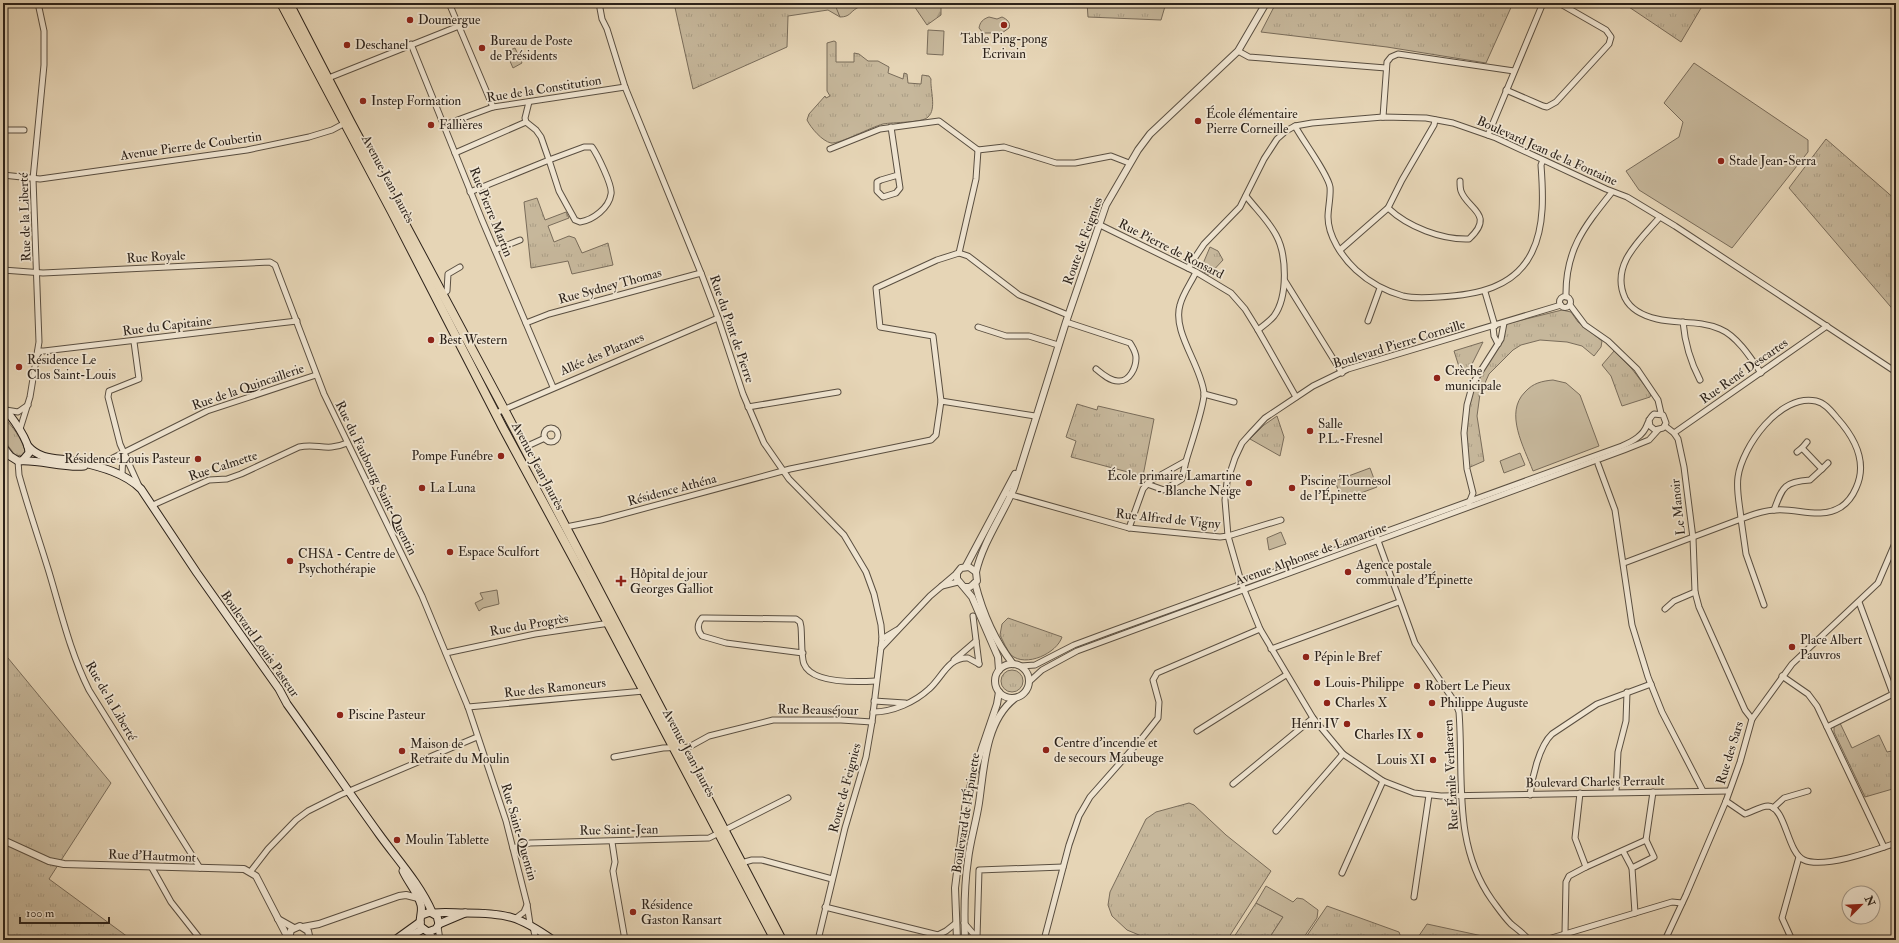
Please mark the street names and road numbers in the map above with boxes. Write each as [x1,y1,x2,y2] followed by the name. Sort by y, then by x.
[485,72,603,106] street label: Rue de la Constitution
[1474,113,1620,189] street label: Boulevard Jean de la Fontaine
[118,128,263,164] street label: Avenue Pierre de Coubertin
[358,131,418,226] street label: Avenue Jean Jaurès
[466,165,516,259] street label: Rue Pierre Martin
[15,172,35,262] street label: Rue de la Liberté
[1060,194,1106,287] street label: Route de Feignies
[1116,216,1227,283] street label: Rue Pierre de Ronsard
[126,247,187,268] street label: Rue Royale
[557,264,664,308] street label: Rue Sydney Thomas
[706,273,758,386] street label: Rue du Pont de Pierre
[121,313,213,340] street label: Rue du Capitaine
[1331,316,1468,372] street label: Boulevard Pierre Corneille
[557,329,647,379] street label: Allée des Platanes
[1697,334,1791,407] street label: Rue René Descartes
[190,360,307,414] street label: Rue de la Quincaillerie
[332,398,420,558] street label: Rue du Faubourg Saint-Quentin
[508,418,568,513] street label: Avenue Jean Jaurès
[186,447,260,485] street label: Rue Calmette
[626,470,719,510] street label: Résidence Athéna
[1667,478,1689,536] street label: Le Manoir
[1115,506,1221,533] street label: Rue Alfred de Vigny
[1232,519,1390,590] street label: Avenue Alphonse de Lamartine
[217,588,303,700] street label: Boulevard Louis Pasteur
[488,610,570,640] street label: Rue du Progrès
[82,658,141,744] street label: Rue de la Liberté
[503,675,607,701] street label: Rue des Ramoneurs
[777,701,859,719] street label: Rue Beauséjour
[659,705,719,800] street label: Avenue Jean Jaurès
[1439,719,1462,831] street label: Rue Émile Verhaeren
[1713,719,1747,786] street label: Rue des Sars
[825,741,865,835] street label: Route de Feignies
[948,751,984,874] street label: Boulevard de l'Épinette
[1525,773,1665,791] street label: Boulevard Charles Perrault
[497,781,541,883] street label: Rue Saint-Quentin
[579,821,659,839] street label: Rue Saint-Jean
[108,846,196,866] street label: Rue d'Hautmont

